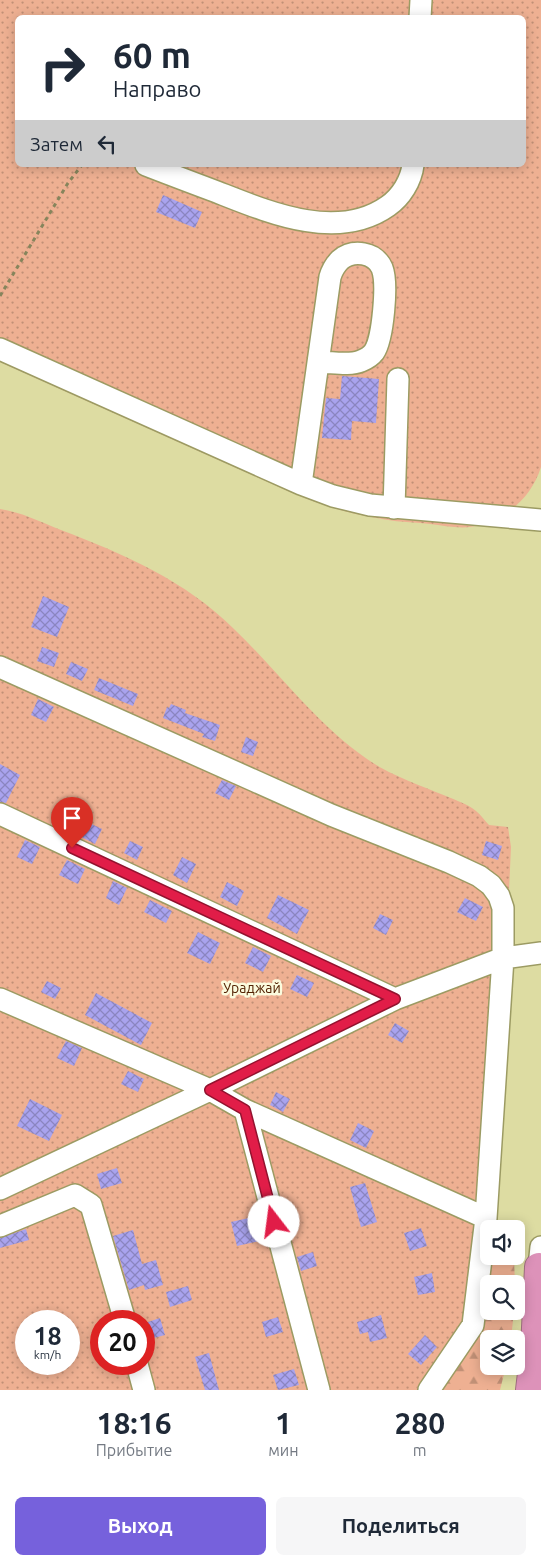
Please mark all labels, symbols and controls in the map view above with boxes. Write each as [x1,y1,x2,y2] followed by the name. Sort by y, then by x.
[30,35,95,100] icon: right
[113,35,191,75] text: 60 m
[113,76,201,101] text: Направо
[93,130,121,158] icon: left
[30,133,83,155] text: Затем
[51,797,93,848] pin
[58,804,86,832] icon: arrive
[223,980,281,996] park label: Ураджай
[247,1195,299,1247] position arrow
[480,1220,525,1375] map controls
[480,1220,525,1265] button: sound
[480,1275,525,1320] button: search
[90,1310,155,1375] speed limit sign: 20
[33,1322,62,1350] text: 18
[480,1330,525,1375] button: layers
[34,1348,61,1361] text: km/h
[97,1406,172,1440] text: 18:16
[275,1406,292,1440] text: 1
[394,1406,445,1440] text: 280
[96,1441,172,1459] text: Прибытие
[268,1441,299,1459] text: мин
[413,1441,427,1459] text: m
[15,1497,266,1555] button: Выход
[276,1497,526,1555] button: Поделиться

